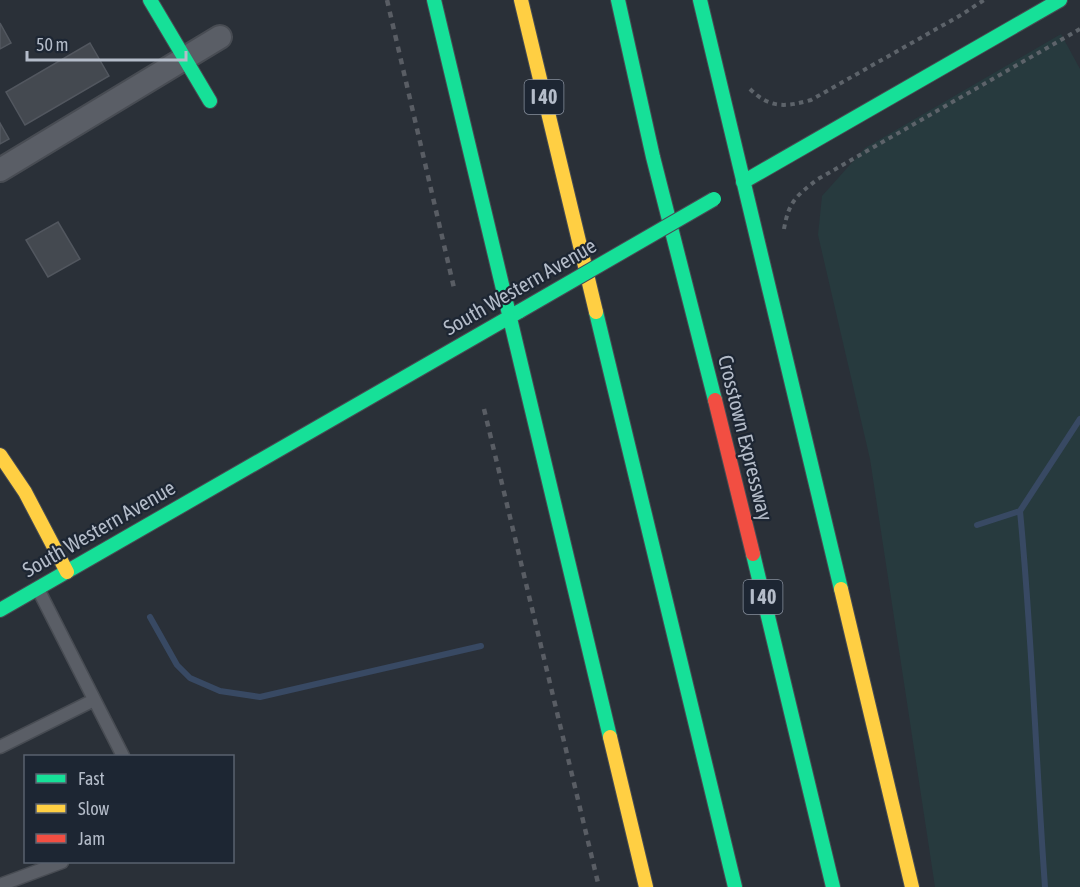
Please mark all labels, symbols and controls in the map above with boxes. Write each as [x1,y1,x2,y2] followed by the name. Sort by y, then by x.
[27,24,186,62] scale bar
[36,34,68,55] text: 50 m
[524,80,564,114] road number: I 40
[439,233,600,340] street label: South Western Avenue
[714,352,778,524] street label: Crosstown Expressway
[18,475,179,582] street label: South Western Avenue
[744,580,783,614] road number: I 40
[24,755,234,863] legend
[78,768,105,789] text: Fast
[78,798,109,819] text: Slow
[78,828,105,849] text: Jam

